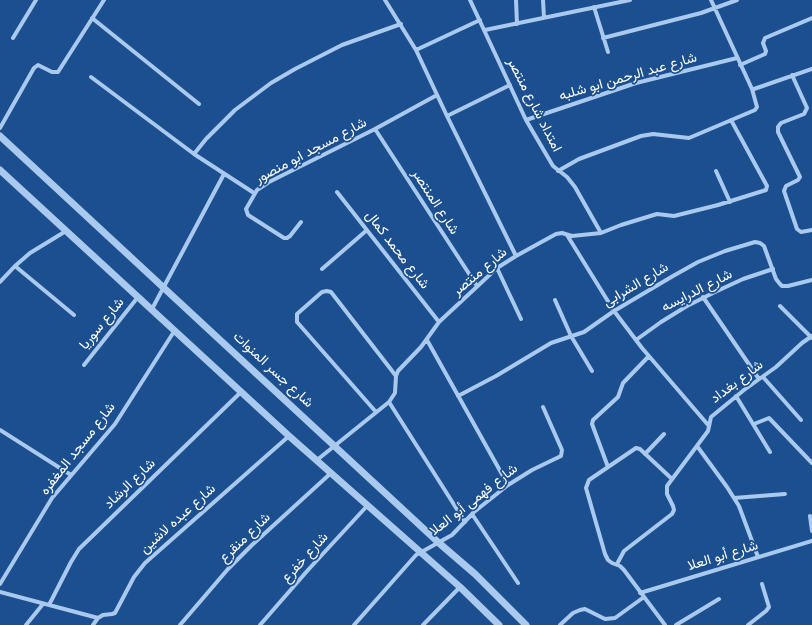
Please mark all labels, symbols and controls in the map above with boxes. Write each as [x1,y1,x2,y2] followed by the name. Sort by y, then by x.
[557,49,699,105] street label: شارع عبد الرحمن ابو شلبه
[503,55,565,155] street label: امتداد شارع منتصر
[252,114,370,188] street label: شارع مسجد ابو منصور
[408,166,462,238] street label: شارع المنتصر
[361,207,433,293] street label: شارع محمد كمال
[449,244,511,300] street label: شارع منتصر
[600,259,672,311] street label: شارع الشرابى
[659,266,735,316] street label: شارع الدرايسه
[76,295,128,353] street label: شارع سوريا
[229,328,317,412] street label: شارع جسر المنوات
[707,357,767,407] street label: شارع بغداد
[37,399,119,499] street label: شارع مسجد المغفره
[101,455,159,513] street label: شارع الرشاد
[427,460,521,540] street label: شارع فهمى أبو العلا
[137,481,219,557] street label: شارع عبده لاشين
[216,509,274,567] street label: شارع منقرع
[278,529,332,587] street label: شارع خفرع
[686,537,760,575] street label: شارع أبو العلا

